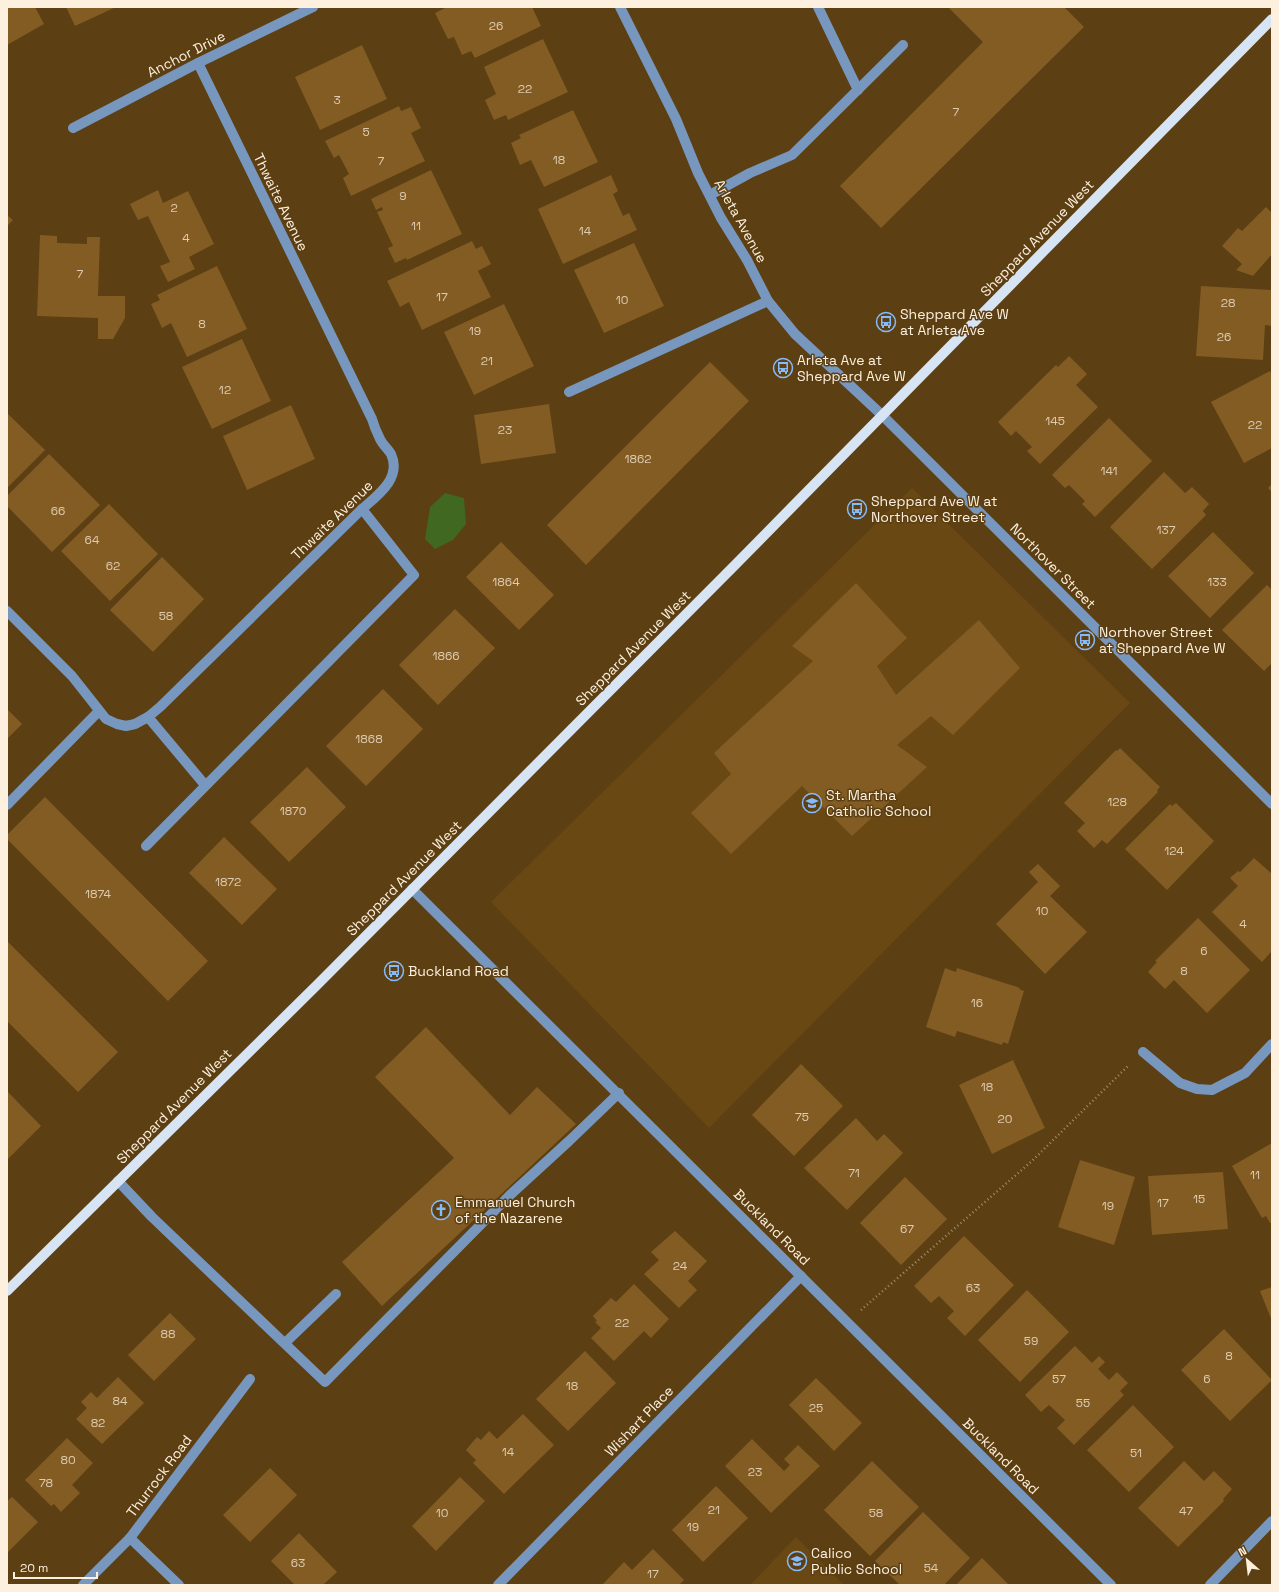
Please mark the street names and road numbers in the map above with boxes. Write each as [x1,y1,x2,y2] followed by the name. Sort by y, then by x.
[144,27,228,81] street label: Anchor Drive
[250,150,312,254] street label: Thwaite Avenue
[711,176,771,266] street label: Arleta Avenue
[976,176,1098,300] street label: Sheppard Avenue West
[287,476,377,564] street label: Thwaite Avenue
[1006,519,1100,613] street label: Northover Street
[572,587,694,709] street label: Sheppard Avenue West
[343,817,465,939] street label: Sheppard Avenue West
[113,1045,235,1167] street label: Sheppard Avenue West
[730,1185,814,1269] street label: Buckland Road
[601,1382,677,1460] street label: Wishart Place
[959,1414,1043,1498] street label: Buckland Road
[122,1431,196,1521] street label: Thurrock Road

